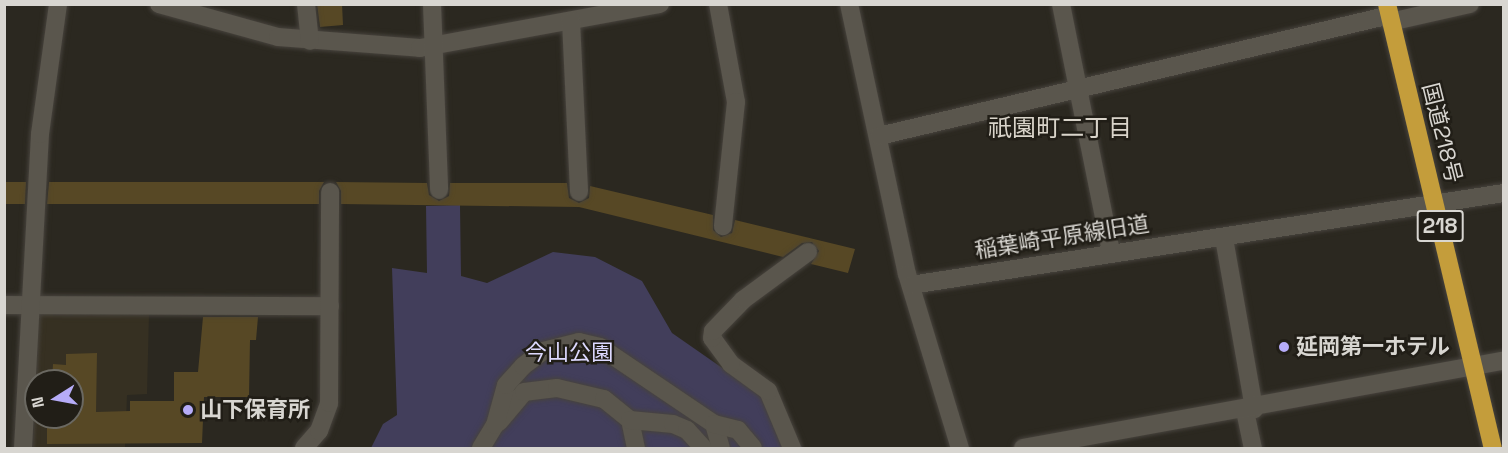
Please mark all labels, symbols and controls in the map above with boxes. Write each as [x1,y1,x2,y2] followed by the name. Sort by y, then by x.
[1417,80,1467,186] street label: 国道218号
[988,114,1132,142] district label: 祇園町二丁目
[1416,208,1464,244] road number: 218
[973,210,1151,264] street label: 稲葉崎平原線旧道
[1296,334,1450,360] place label: 延岡第一ホテル
[525,340,613,366] park label: 今山公園
[1277,340,1291,354] marker: 延岡第一ホテル
[24,369,84,429] north arrow
[26,395,49,409] text: N
[200,397,310,423] place label: 山下保育所
[181,403,195,417] marker: 山下保育所

